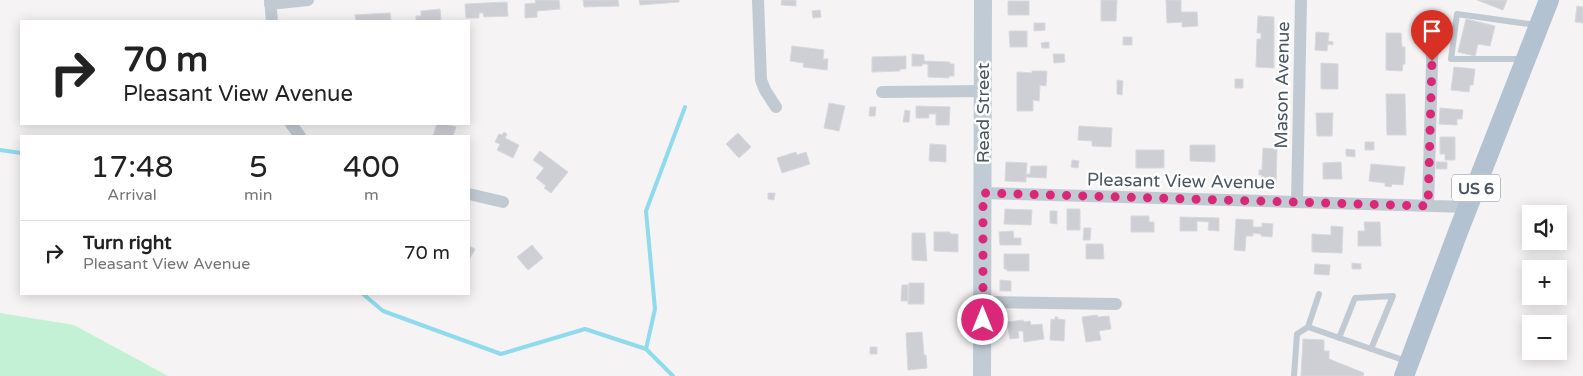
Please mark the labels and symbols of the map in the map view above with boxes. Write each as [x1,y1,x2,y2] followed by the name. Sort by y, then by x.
[1411,10,1453,61] pin
[1270,21,1294,149] street label: Mason Avenue
[972,63,994,163] street label: Read Street
[1087,168,1275,194] street label: Pleasant View Avenue
[1452,174,1500,202] road number: US 6
[956,293,1008,345] position arrow

